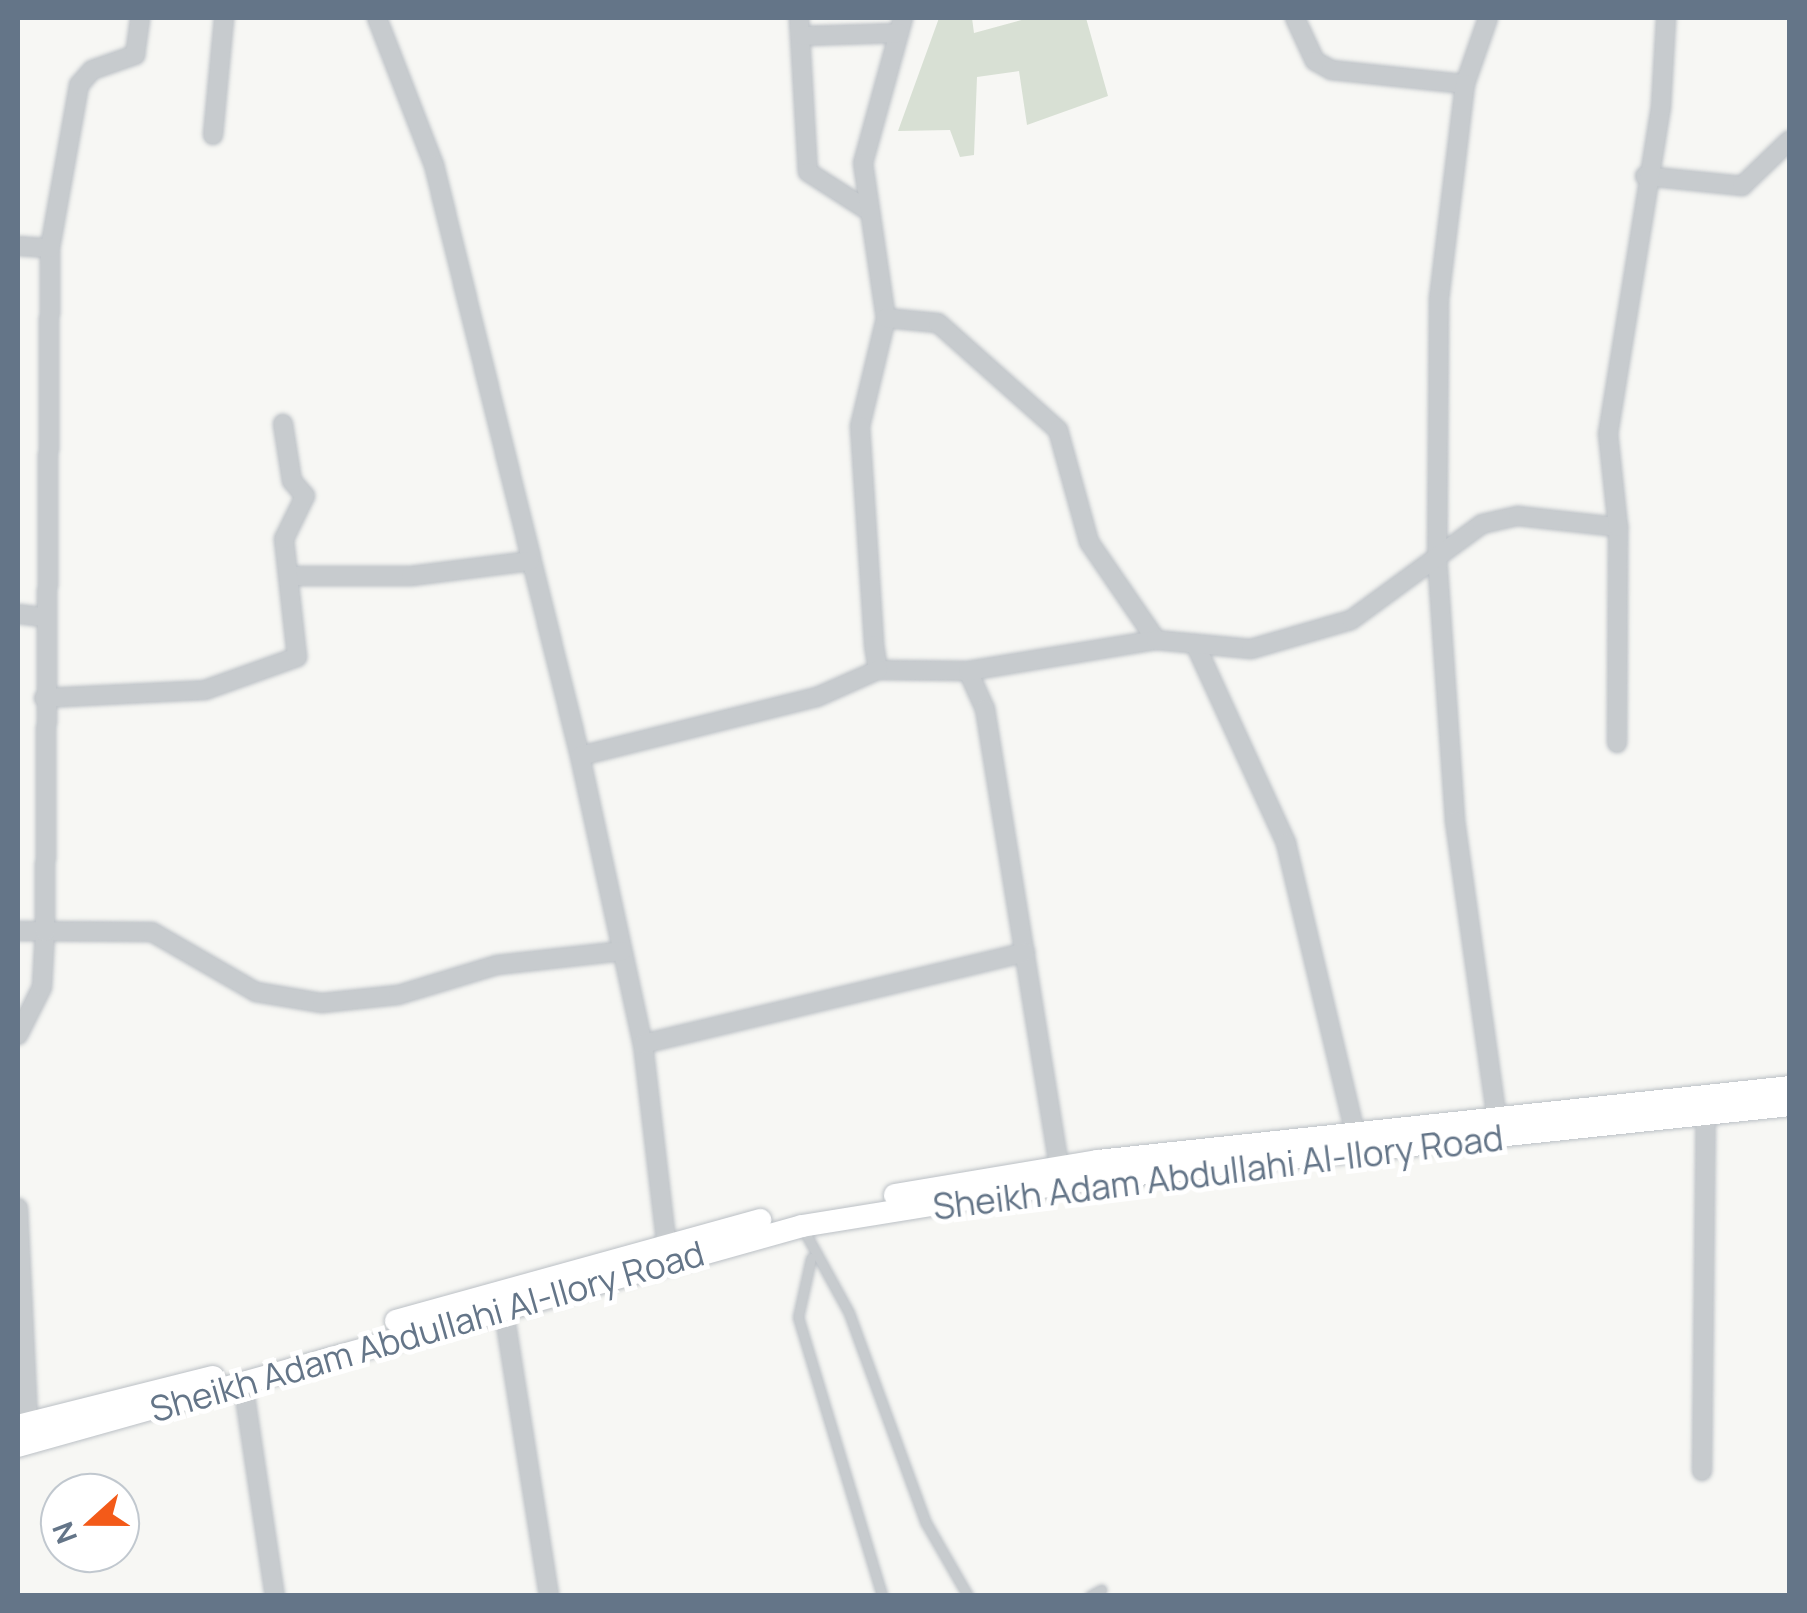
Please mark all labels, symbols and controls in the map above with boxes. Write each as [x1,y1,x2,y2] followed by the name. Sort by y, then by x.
[930,1116,1506,1228] street label: Sheikh Adam Abdullahi Al-Ilory Road
[145,1232,709,1430] street label: Sheikh Adam Abdullahi Al-Ilory Road
[40,1473,140,1573] north arrow
[43,1517,85,1549] text: N

